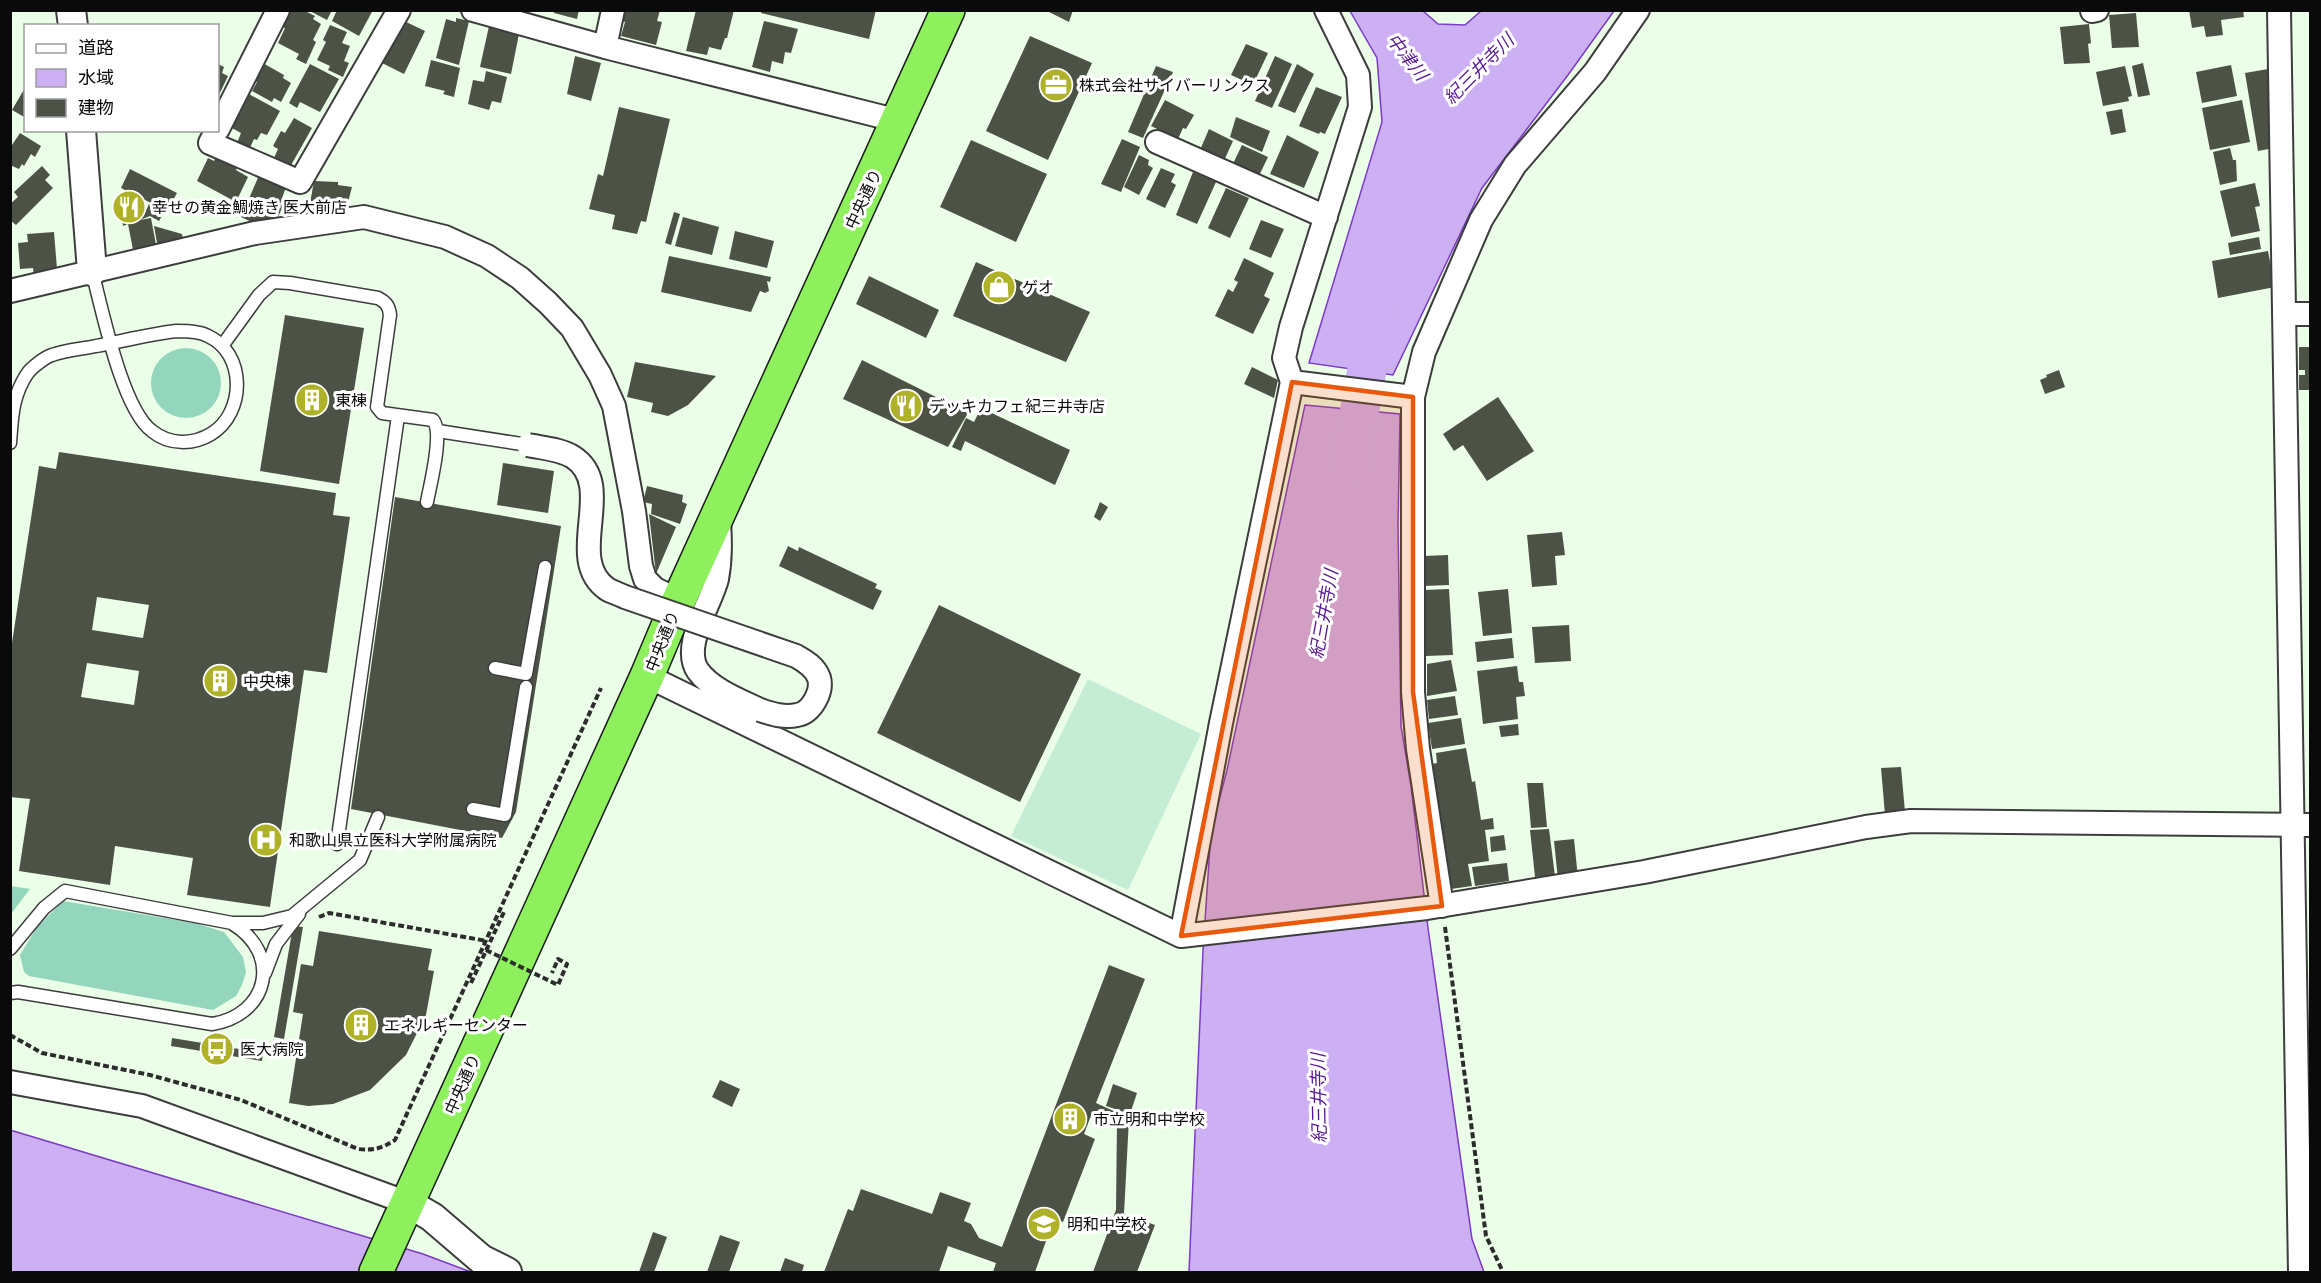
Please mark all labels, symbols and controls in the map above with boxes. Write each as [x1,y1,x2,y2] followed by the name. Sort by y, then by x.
[24,24,219,132] legend
[1440,29,1519,108] water label: 紀三井寺川
[1382,30,1433,86] water label: 中津川
[78,38,114,58] text: 道路
[1038,67,1074,103] office icon: 株式会社サイバーリンクス
[78,68,114,88] text: 水域
[1079,77,1270,94] place label: 株式会社サイバーリンクス
[78,98,114,118] text: 建物
[842,167,885,232] street label: 中央通り
[111,189,147,225] restaurant icon: 幸せの黄金鯛焼き 医大前店
[152,199,347,216] place label: 幸せの黄金鯛焼き 医大前店
[981,269,1017,305] shop icon: ゲオ
[1022,279,1054,296] place label: ゲオ
[294,382,330,418] building icon: 東棟
[888,388,924,424] restaurant icon: デッキカフェ紀三井寺店
[335,392,367,409] place label: 東棟
[929,398,1105,415] place label: デッキカフェ紀三井寺店
[1306,566,1342,660] water label: 紀三井寺川
[643,608,682,674] street label: 中央通り
[202,663,238,699] building icon: 中央棟
[243,673,291,690] place label: 中央棟
[248,822,284,858] hospital icon: 和歌山県立医科大学附属病院
[289,832,497,849] place label: 和歌山県立医科大学附属病院
[343,1007,379,1043] building icon: エネルギーセンター
[384,1017,528,1034] place label: エネルギーセンター
[199,1031,235,1067] bus stop icon: 医大病院
[240,1041,304,1058] place label: 医大病院
[1308,1051,1330,1143] water label: 紀三井寺川
[442,1052,483,1117] street label: 中央通り
[1052,1101,1088,1137] building icon: 市立明和中学校
[1093,1111,1205,1128] place label: 市立明和中学校
[1026,1206,1062,1242] school or university icon: 明和中学校
[1067,1216,1147,1233] place label: 明和中学校

